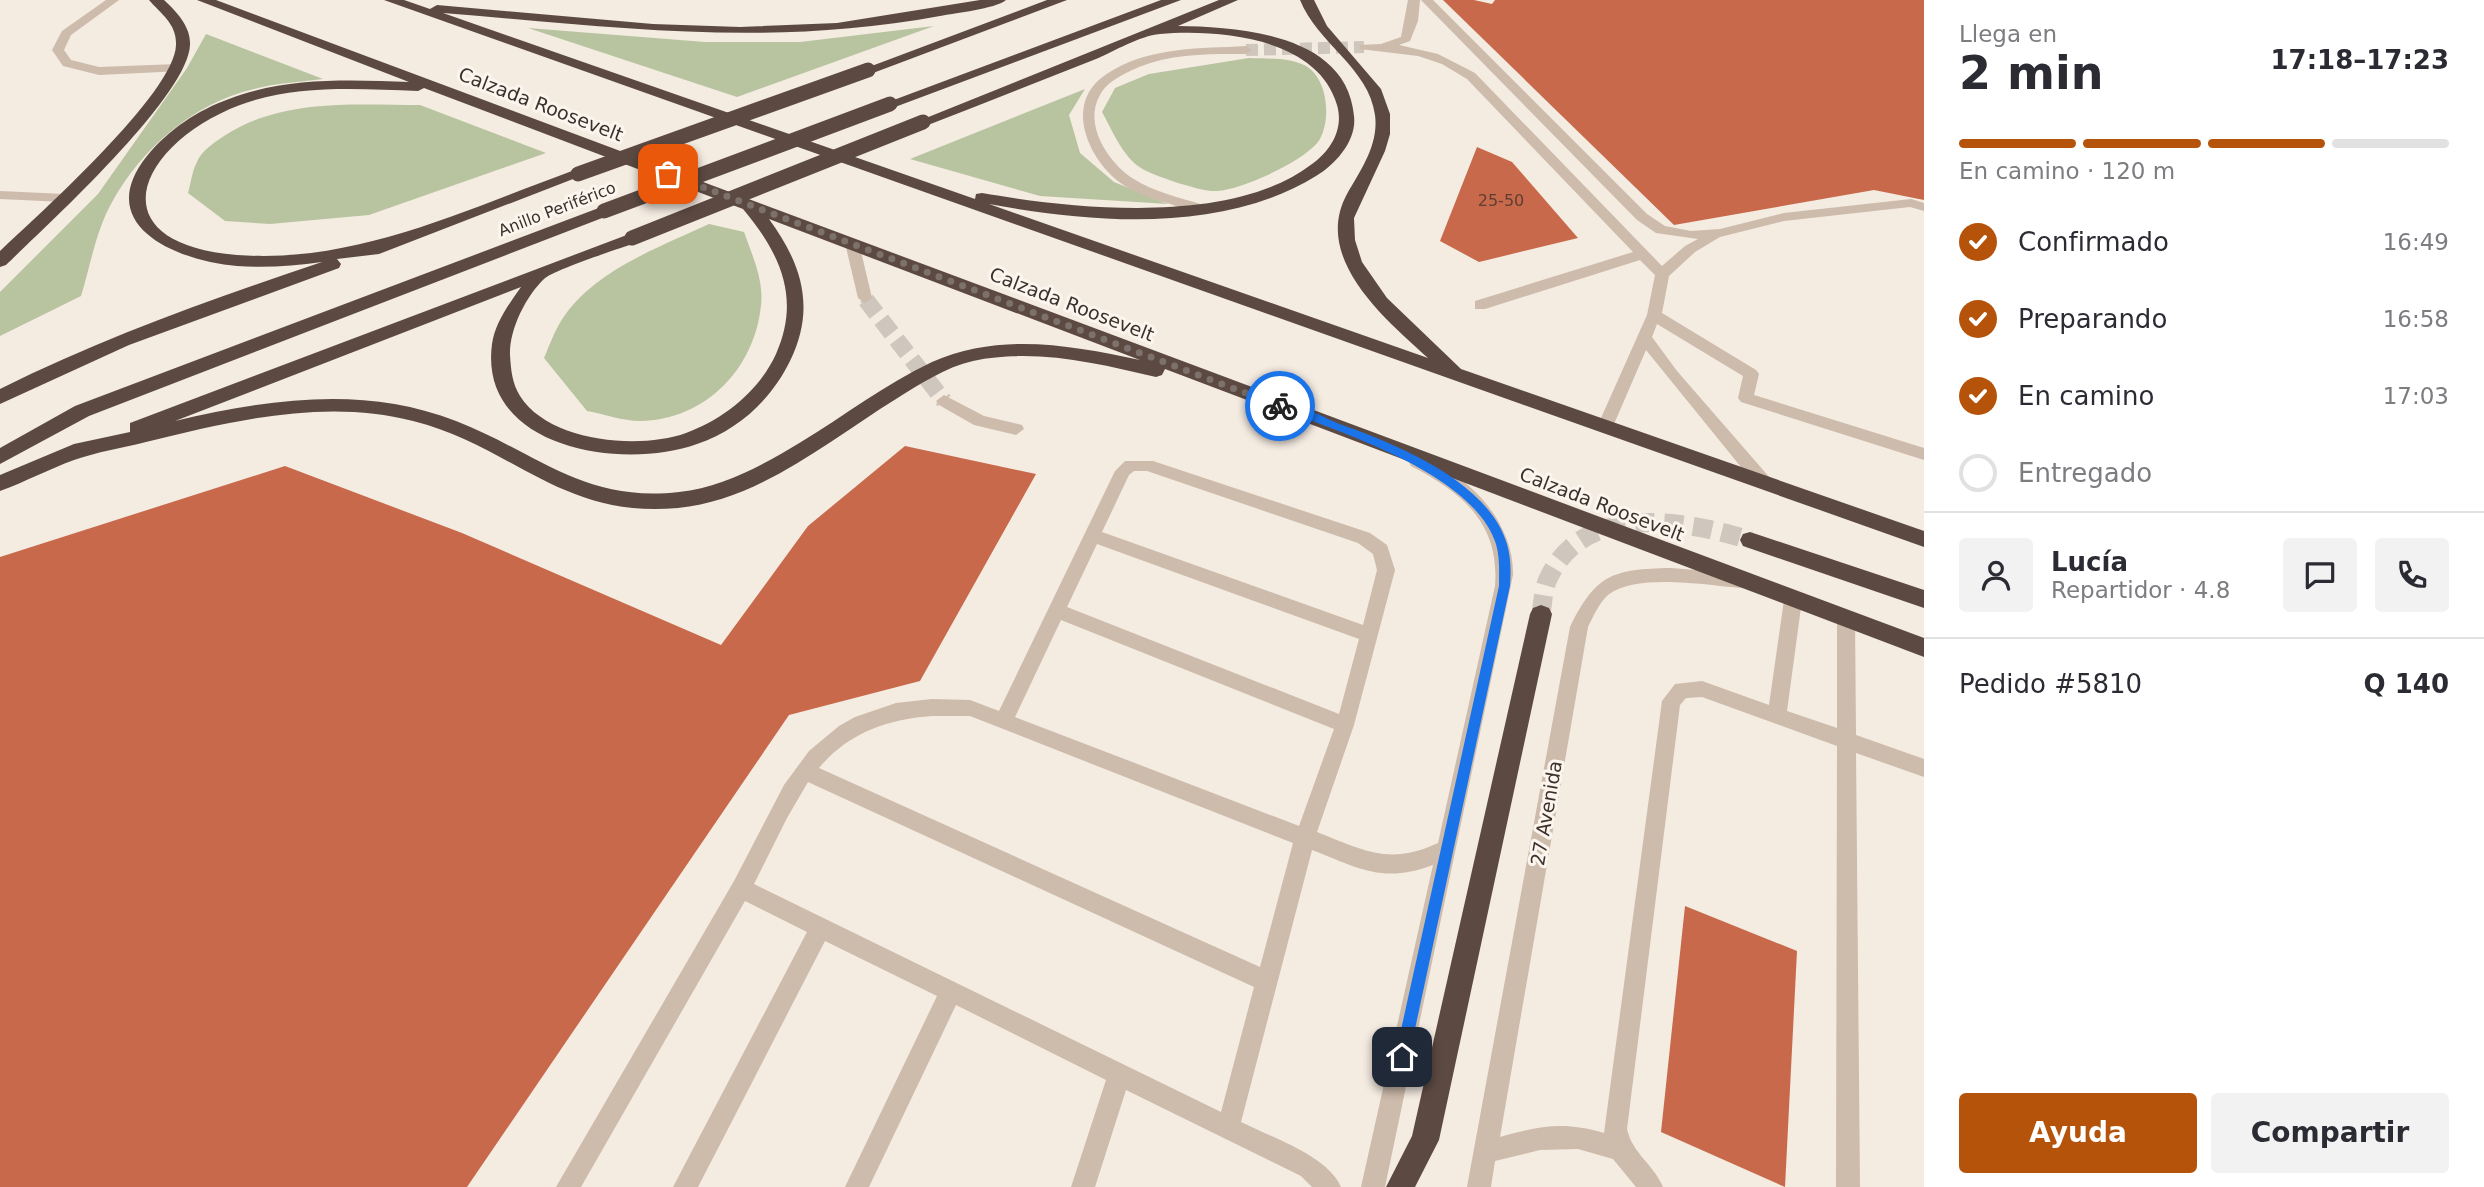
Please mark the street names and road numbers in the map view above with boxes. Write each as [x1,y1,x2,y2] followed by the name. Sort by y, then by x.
[456,62,626,146] street label: Calzada Roosevelt
[496,178,618,240] street label: Anillo Periférico
[987,262,1157,346] street label: Calzada Roosevelt
[1517,462,1687,546] street label: Calzada Roosevelt
[1526,759,1566,867] street label: 27 Avenida

